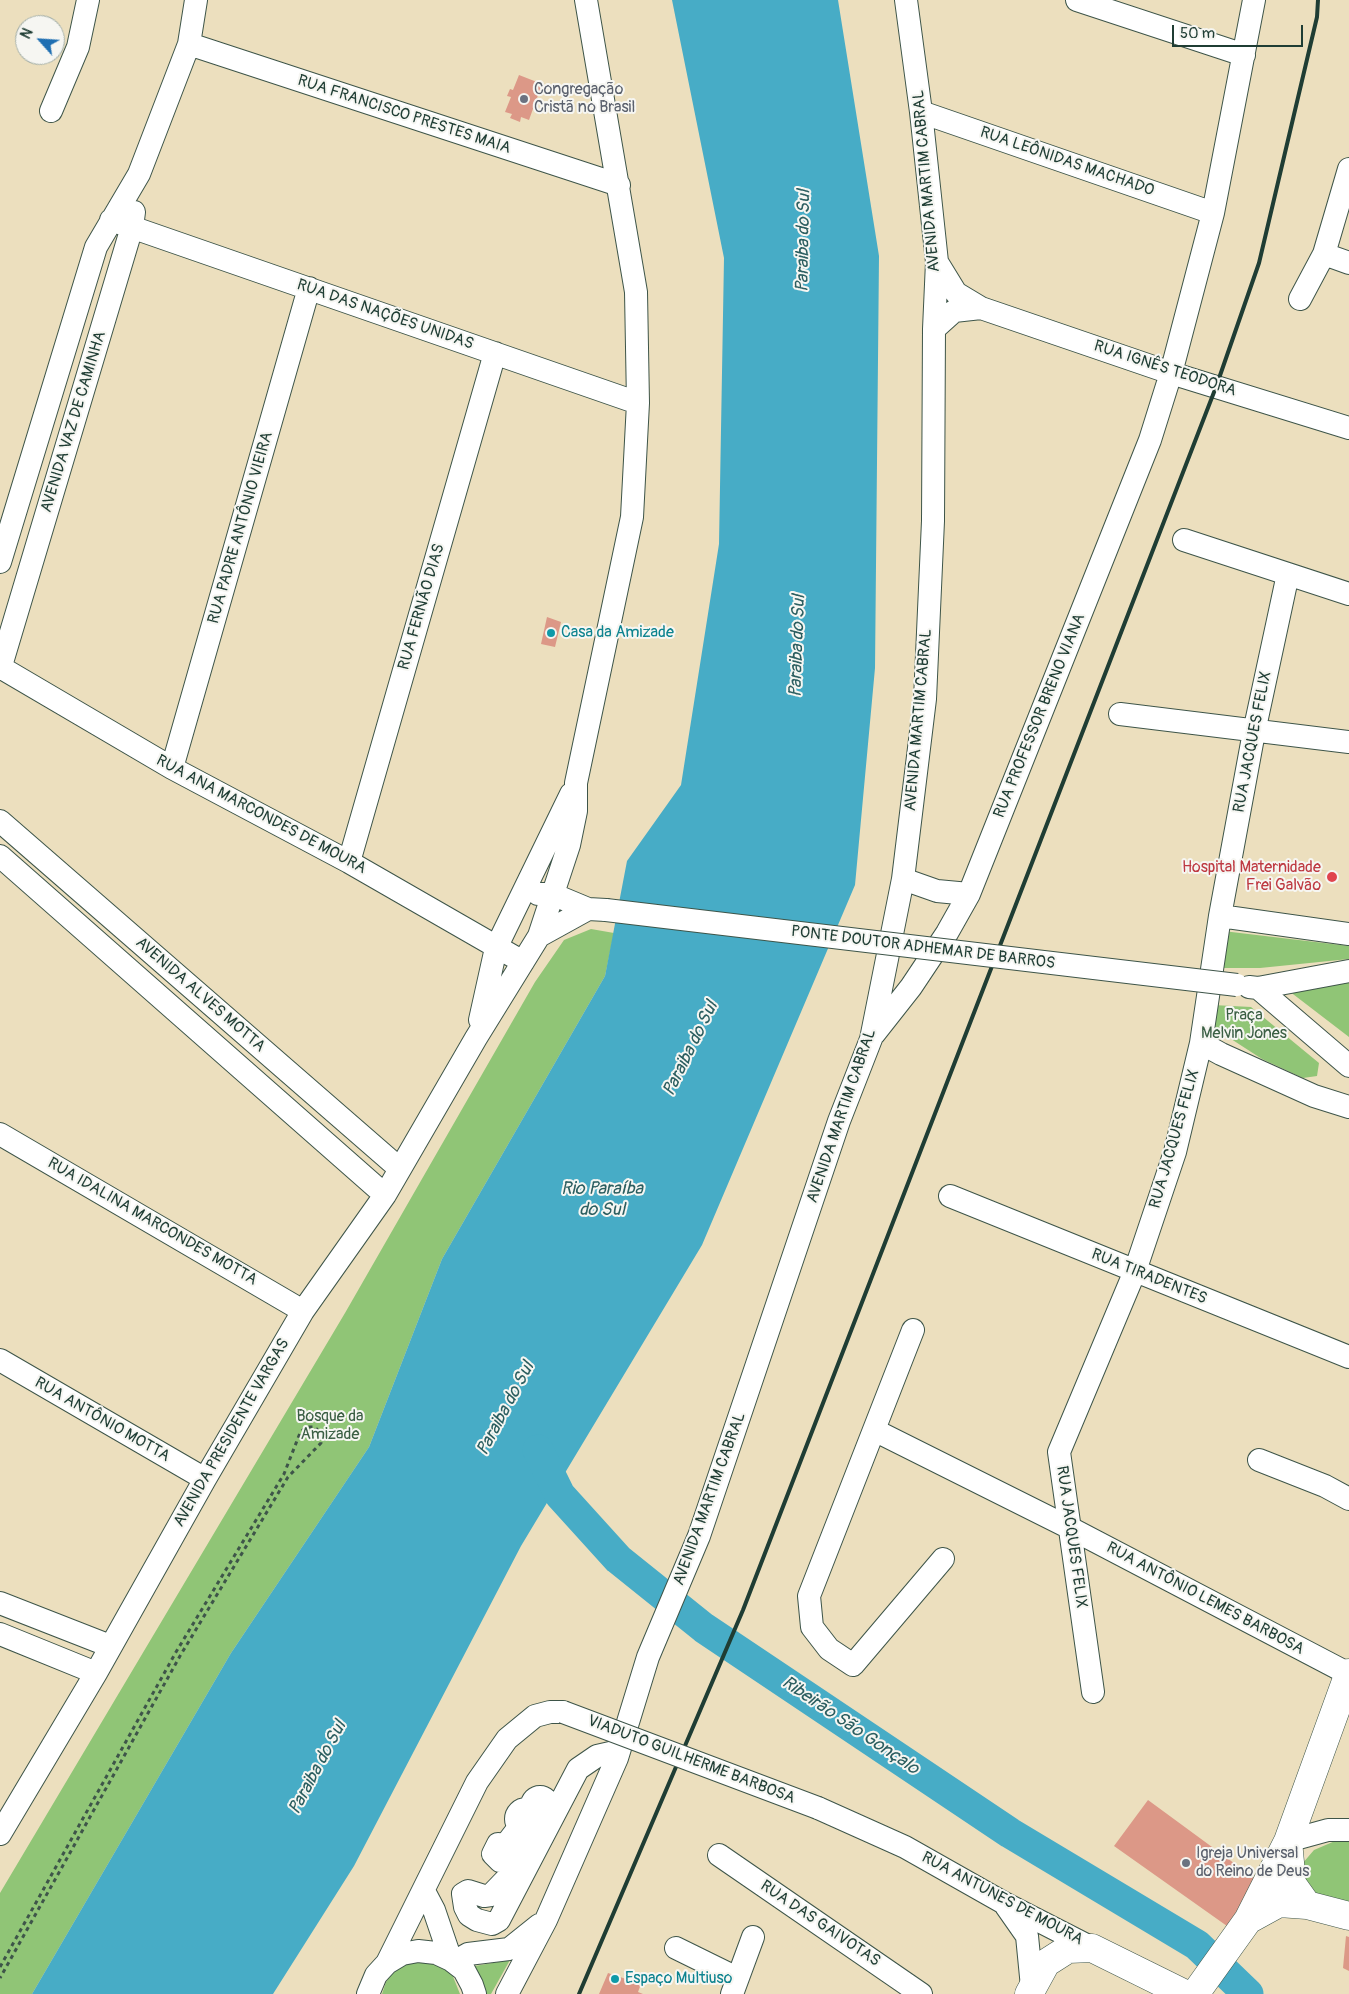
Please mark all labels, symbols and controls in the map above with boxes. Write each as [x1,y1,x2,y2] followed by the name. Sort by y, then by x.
[15,15,65,65] north arrow
[1174,15,1305,47] scale bar
[1180,24,1215,43] text: 50 m
[17,26,37,42] text: N
[295,71,513,159] street label: RUA FRANCISCO PRESTES MAIA
[534,80,635,118] place label: Congregação Cristã no Brasil
[909,89,945,273] street label: AVENIDA MARTIM CABRAL
[518,93,530,105] marker: Congregação Cristã no Brasil
[977,123,1157,201] street label: RUA LEÔNIDAS MACHADO
[792,190,816,292] water label: Paraiba do Sul
[294,276,476,354] street label: RUA DAS NAÇÕES UNIDAS
[37,329,111,515] street label: AVENIDA VAZ DE CAMINHA
[1091,337,1239,401] street label: RUA IGNÊS TEODORA
[204,430,278,626] street label: RUA PADRE ANTÔNIO VIEIRA
[395,542,449,672] street label: RUA FERNÃO DIAS
[785,594,811,698] water label: Paraiba do Sul
[990,611,1090,821] street label: RUA PROFESSOR BRENO VIANA
[561,623,674,643] place label: Casa da Amizade
[545,627,557,639] marker: Casa da Amizade
[901,628,937,812] street label: AVENIDA MARTIM CABRAL
[1230,670,1276,814] street label: RUA JACQUES FELIX
[153,751,369,879] street label: RUA ANA MARCONDES DE MOURA
[1182,858,1321,896] place label: Hospital Maternidade Frei Galvão
[1325,870,1339,884] marker: Hospital Maternidade Frei Galvão
[790,922,1056,974] street label: PONTE DOUTOR ADHEMAR DE BARROS
[131,934,269,1056] street label: AVENIDA ALVES MOTTA
[659,998,723,1100] water label: Paraiba do Sul
[1201,1006,1287,1044] park label: Praça Melvin Jones
[803,1026,881,1206] street label: AVENIDA MARTIM CABRAL
[1146,1067,1204,1211] street label: RUA JACQUES FELIX
[44,1154,260,1290] street label: RUA IDALINA MARCONDES MOTTA
[561,1178,643,1220] water label: Rio Paraíba do Sul
[1088,1245,1210,1309] street label: RUA TIRADENTES
[170,1335,294,1531] street label: AVENIDA PRESIDENTE VARGAS
[472,1359,540,1459] water label: Paraiba do Sul
[31,1373,173,1467] street label: RUA ANTÔNIO MOTTA
[297,1407,363,1445] park label: Bosque da Amizade
[670,1410,750,1588] street label: AVENIDA MARTIM CABRAL
[1051,1465,1091,1609] street label: RUA JACQUES FELIX
[1103,1539,1307,1659] street label: RUA ANTÔNIO LEMES BARBOSA
[777,1672,923,1780] water label: Ribeirão São Gonçalo
[584,1711,798,1809] street label: VIADUTO GUILHERME BARBOSA
[284,1718,352,1818] water label: Paraiba do Sul
[1196,1844,1309,1882] place label: Igreja Universal do Reino de Deus
[918,1848,1086,1950] street label: RUA ANTUNES DE MOURA
[1180,1857,1192,1869] marker: Igreja Universal do Reino de Deus
[756,1877,884,1971] street label: RUA DAS GAIVOTAS
[625,1969,732,1989] place label: Espaço Multiuso
[609,1973,621,1985] marker: Espaço Multiuso

